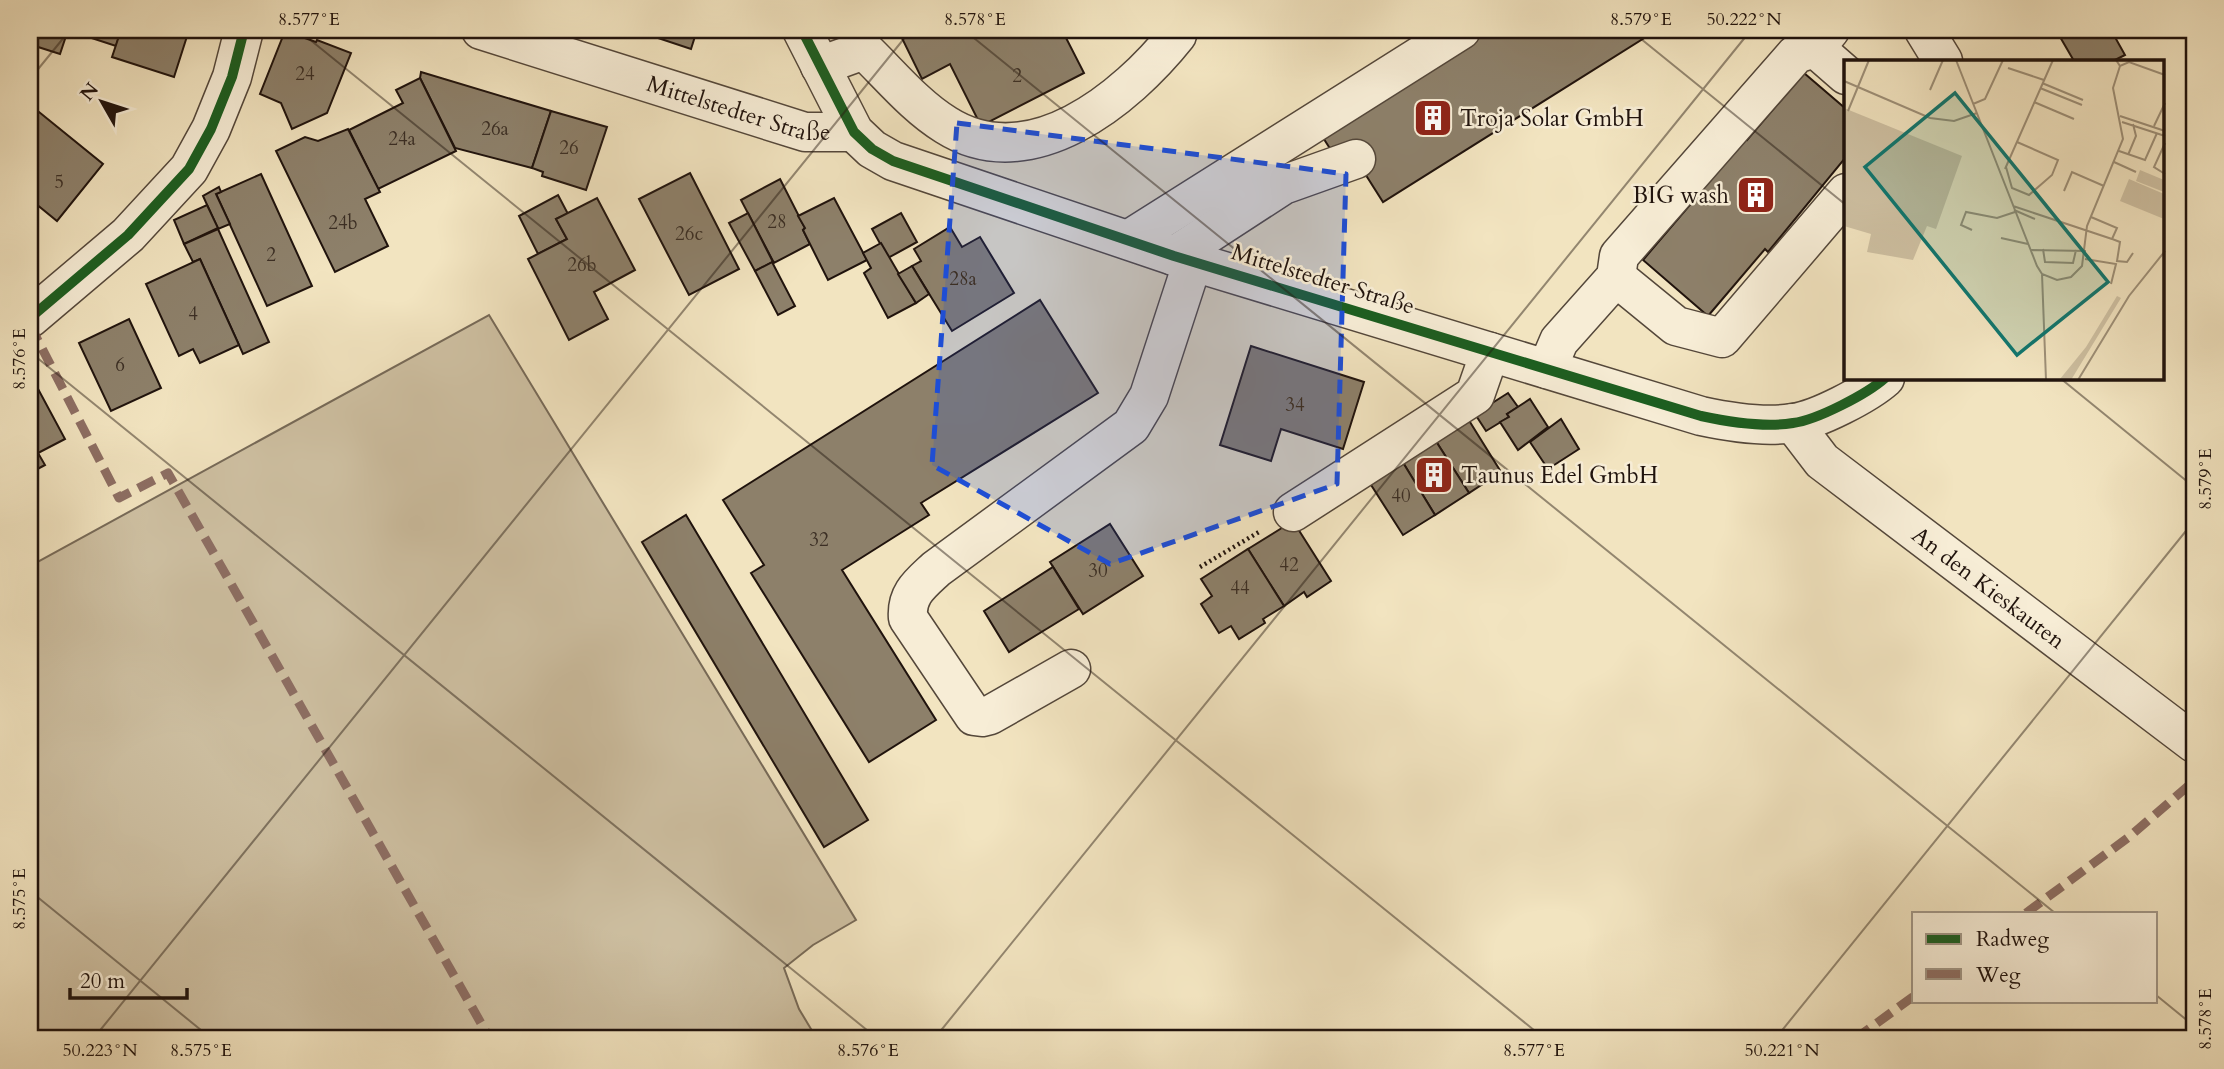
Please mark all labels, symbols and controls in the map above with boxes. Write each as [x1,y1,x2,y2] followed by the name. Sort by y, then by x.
[278,7,340,32] text: 8.577°E
[944,7,1006,32] text: 8.578°E
[1610,7,1672,32] text: 8.579°E
[1706,7,1782,32] text: 50.222°N
[1844,60,2164,380] inset map
[295,61,315,87] house number: 24
[1012,63,1022,89] house number: 2
[66,66,136,136] north arrow
[643,68,830,148] street label: Mittelstedter Straße
[74,77,105,107] text: N
[1412,97,1454,139] building icon: Troja Solar GmbH
[1460,103,1644,134] place label: Troja Solar GmbH
[481,116,509,142] house number: 26a
[388,126,416,152] house number: 24a
[559,135,579,161] house number: 26
[54,169,64,195] house number: 5
[1735,174,1777,216] building icon: BIG wash
[1632,180,1729,211] place label: BIG wash
[767,209,787,235] house number: 28
[328,210,358,236] house number: 24b
[675,221,703,247] house number: 26c
[1228,236,1418,322] street label: Mittelstedter Straße
[266,242,276,268] house number: 2
[567,252,597,278] house number: 26b
[949,266,977,292] house number: 28a
[188,301,198,327] house number: 4
[7,328,32,390] text: 8.576°E
[115,352,125,378] house number: 6
[1285,392,1305,418] house number: 34
[2193,448,2218,510] text: 8.579°E
[1413,454,1455,496] building icon: Taunus Edel GmbH
[1461,460,1658,491] place label: Taunus Edel GmbH
[1391,483,1411,509] house number: 40
[1906,519,2072,656] street label: An den Kieskauten
[809,527,829,553] house number: 32
[1279,552,1299,578] house number: 42
[1088,558,1108,584] house number: 30
[1230,575,1250,601] house number: 44
[7,868,32,930] text: 8.575°E
[1912,912,2158,1002] legend
[1976,925,2049,954] text: Radweg
[70,957,187,1001] scale bar
[1975,961,2021,990] text: Weg
[80,967,125,996] text: 20 m
[2193,988,2218,1050] text: 8.578°E
[62,1038,138,1063] text: 50.223°N
[170,1038,232,1063] text: 8.575°E
[837,1038,899,1063] text: 8.576°E
[1503,1038,1565,1063] text: 8.577°E
[1744,1038,1820,1063] text: 50.221°N

